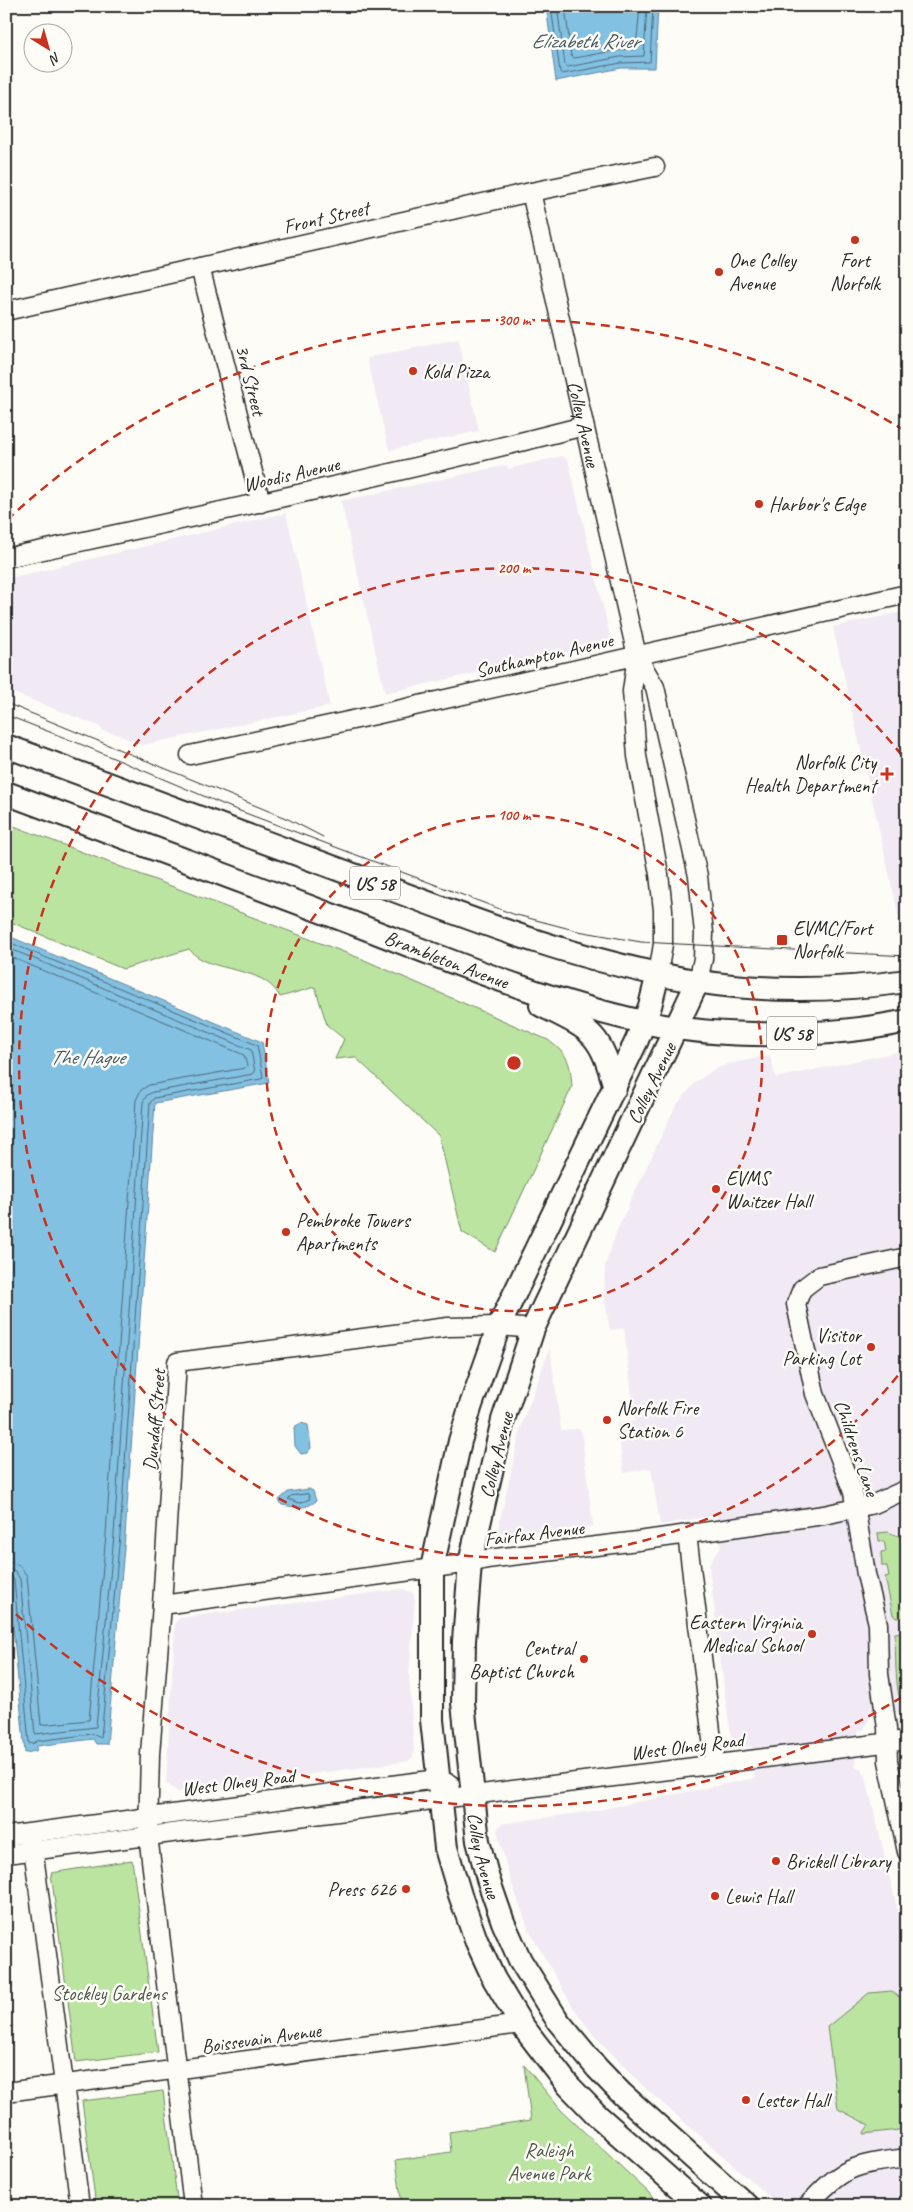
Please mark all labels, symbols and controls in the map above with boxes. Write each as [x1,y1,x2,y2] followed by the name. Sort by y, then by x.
[22,22,72,72] north arrow
[531,28,643,54] water label: Elizabeth River
[45,49,64,69] text: N
[281,195,374,239] street label: Front Street
[849,234,861,246] marker: Fort Norfolk
[729,248,798,296] place label: One Colley Avenue
[830,248,882,296] place label: Fort Norfolk
[713,266,725,278] marker: One Colley Avenue
[498,311,532,330] text: 300 m
[230,342,272,420] street label: 3rd Street
[423,359,491,384] place label: Kold Pizza
[407,365,419,377] marker: Kold Pizza
[562,379,606,471] street label: Colley Avenue
[241,451,343,498] street label: Woodis Avenue
[769,492,867,517] place label: Harbor's Edge
[753,498,765,510] marker: Harbor's Edge
[498,559,532,578] text: 200 m
[473,627,617,683] street label: Southampton Avenue
[745,750,879,798] place label: Norfolk City Health Department
[880,767,894,781] marker: Norfolk City Health Department
[498,806,532,825] text: 100 m
[350,866,400,900] road number: US 58
[793,916,875,964] place label: EVMC/Fort Norfolk
[381,925,513,995] street label: Brambleton Avenue
[775,933,789,947] marker: EVMC/Fort Norfolk
[767,1016,817,1050] road number: US 58
[621,1037,682,1128] street label: Colley Avenue
[50,1044,127,1070] water label: The Hague
[505,1054,523,1072] centre of rings
[726,1166,815,1214] place label: EVMS Waitzer Hall
[710,1183,722,1195] marker: EVMS Waitzer Hall
[296,1208,412,1256] place label: Pembroke Towers Apartments
[280,1226,292,1238] marker: Pembroke Towers Apartments
[782,1323,863,1371] place label: Visitor Parking Lot
[865,1341,877,1353] marker: Visitor Parking Lot
[138,1366,172,1472] street label: Dundaff Street
[617,1396,700,1444] place label: Norfolk Fire Station 6
[828,1397,885,1501] street label: Childrens Lane
[474,1408,520,1501] street label: Colley Avenue
[601,1414,613,1426] marker: Norfolk Fire Station 6
[483,1515,587,1552] street label: Fairfax Avenue
[689,1610,806,1658] place label: Eastern Virginia Medical School
[806,1628,818,1640] marker: Eastern Virginia Medical School
[469,1636,578,1684] place label: Central Baptist Church
[578,1653,590,1665] marker: Central Baptist Church
[629,1727,748,1766] street label: West Olney Road
[180,1763,299,1802] street label: West Olney Road
[462,1811,506,1903] street label: Colley Avenue
[786,1849,893,1874] place label: Brickell Library
[770,1855,782,1867] marker: Brickell Library
[328,1877,397,1902] place label: Press 626
[400,1883,412,1895] marker: Press 626
[725,1884,796,1909] place label: Lewis Hall
[709,1890,721,1902] marker: Lewis Hall
[52,1981,169,2006] park label: Stockley Gardens
[200,2018,324,2059] street label: Boissevain Avenue
[756,2088,833,2113] place label: Lester Hall
[740,2094,752,2106] marker: Lester Hall
[508,2138,592,2186] park label: Raleigh Avenue Park

